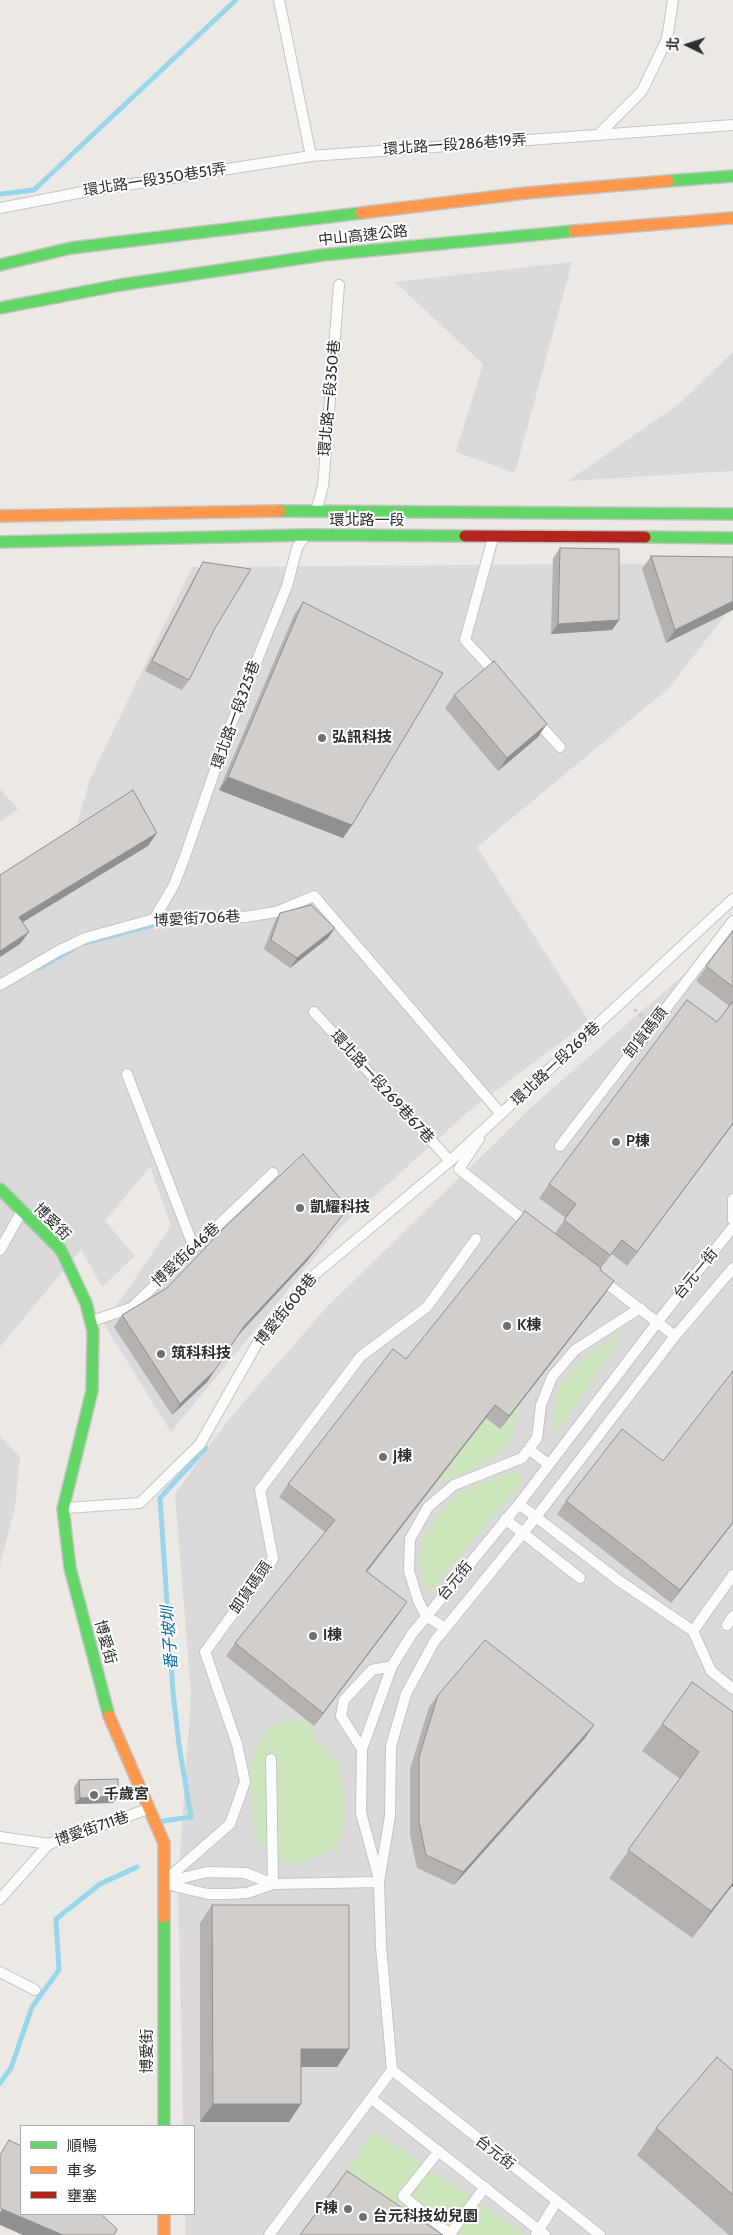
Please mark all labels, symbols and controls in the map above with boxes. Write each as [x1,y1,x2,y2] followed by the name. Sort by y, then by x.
[663,20,713,70] north arrow
[664,36,683,52] text: 北
[383,131,527,159] street label: 環北路一段286巷19弄
[82,160,228,200] street label: 環北路一段350巷51弄
[317,222,409,250] street label: 中山高速公路
[316,339,344,457] street label: 環北路一段350巷
[330,512,404,530] street label: 環北路一段
[208,658,264,772] street label: 環北路一段325巷
[332,729,392,747] place label: 弘訊科技
[316,732,328,744] marker: 弘訊科技
[153,908,241,930] street label: 博愛街706巷
[620,1004,672,1062] street label: 卸貨碼頭
[508,1018,604,1110] street label: 環北路一段269巷
[327,1027,437,1147] street label: 環北路一段269巷67巷
[626,1133,650,1151] place label: P棟
[610,1136,622,1148] marker: P棟
[310,1199,370,1217] place label: 凱耀科技
[30,1200,74,1244] street label: 博愛街
[294,1202,306,1214] marker: 凱耀科技
[149,1219,223,1291] street label: 博愛街646巷
[670,1245,722,1303] street label: 台元一街
[251,1270,321,1350] street label: 博愛街608巷
[517,1317,541,1335] place label: K棟
[501,1320,513,1332] marker: K棟
[171,1345,231,1363] place label: 筑科科技
[155,1348,167,1360] marker: 筑科科技
[393,1448,412,1466] place label: J棟
[377,1451,389,1463] marker: J棟
[226,1558,276,1618] street label: 卸貨碼頭
[434,1558,476,1604] street label: 台元街
[158,1605,182,1671] water label: 番子坡圳
[90,1618,120,1666] street label: 博愛街
[323,1627,342,1645] place label: I棟
[307,1630,319,1642] marker: I棟
[104,1786,149,1804] place label: 千歲宮
[88,1789,100,1801] marker: 千歲宮
[53,1808,131,1850] street label: 博愛街711巷
[139,2029,157,2073] street label: 博愛街
[20,2125,195,2215] legend
[472,2132,518,2174] street label: 台元街
[67,2137,97,2155] text: 順暢
[67,2162,97,2180] text: 車多
[67,2187,97,2205] text: 壅塞
[315,2200,338,2218] place label: F棟
[342,2203,354,2215] marker: F棟
[373,2208,478,2226] place label: 台元科技幼兒園
[357,2211,369,2223] marker: 台元科技幼兒園

